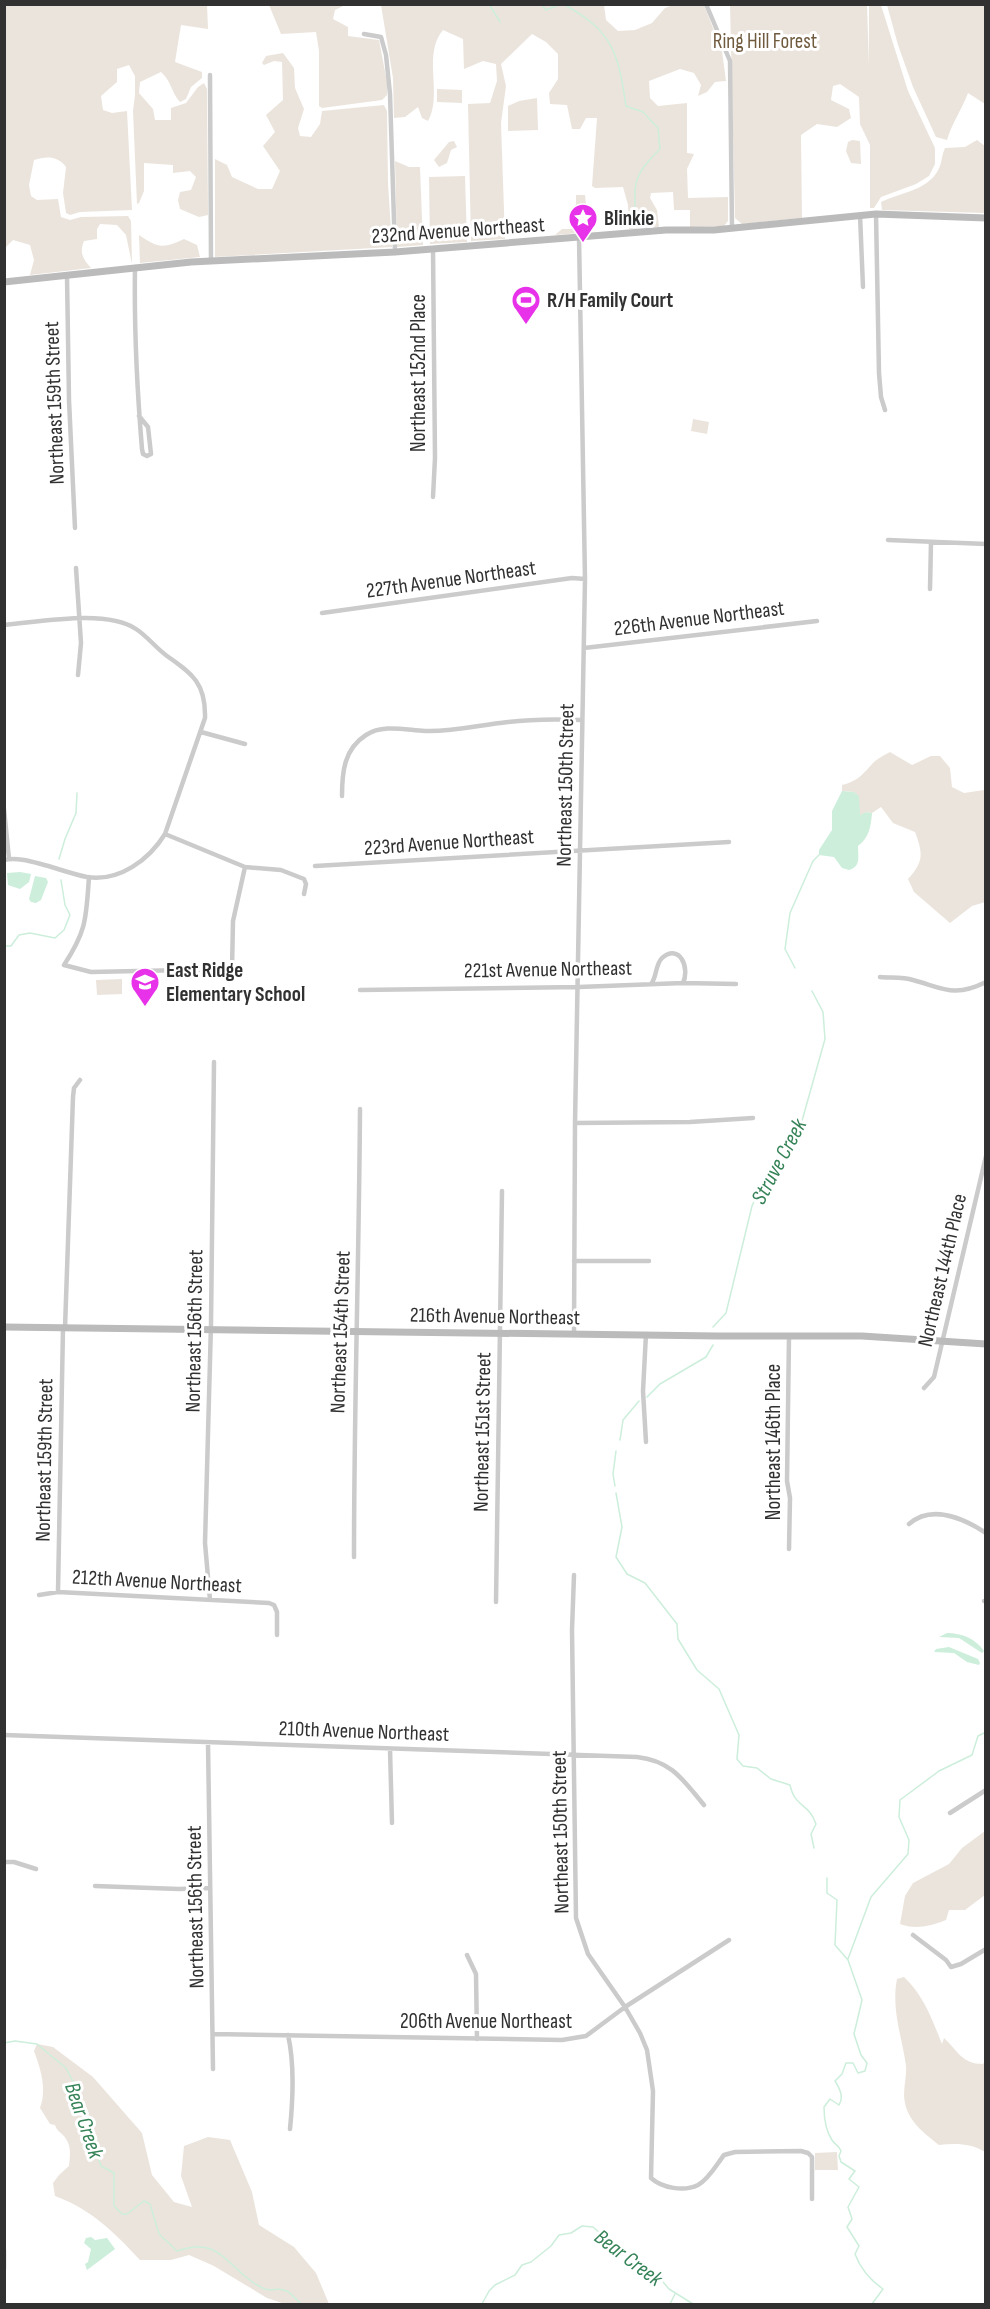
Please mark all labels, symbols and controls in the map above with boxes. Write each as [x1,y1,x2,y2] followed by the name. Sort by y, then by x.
[713,29,817,54] park label: Ring Hill Forest
[567,202,599,244] place icon: Blinkie
[604,206,654,231] place label: Blinkie
[371,212,545,249] street label: 232nd Avenue Northeast
[510,284,542,326] sports icon: R/H Family Court
[547,288,673,313] place label: R/H Family Court
[406,294,431,452] street label: Northeast 152nd Place
[39,321,70,485] street label: Northeast 159th Street
[365,555,537,604] street label: 227th Avenue Northeast
[612,596,786,641] street label: 226th Avenue Northeast
[552,703,579,867] street label: Northeast 150th Street
[363,824,535,861] street label: 223rd Avenue Northeast
[464,956,632,983] street label: 221st Avenue Northeast
[166,958,305,1007] place label: East Ridge Elementary School
[129,966,161,1008] school or university icon: East Ridge Elementary School
[746,1114,813,1209] water label: Struve Creek
[913,1191,972,1349] street label: Northeast 144th Place
[181,1249,208,1413] street label: Northeast 156th Street
[325,1250,356,1414] street label: Northeast 154th Street
[410,1303,580,1330] street label: 216th Avenue Northeast
[469,1352,496,1512] street label: Northeast 151st Street
[761,1364,786,1520] street label: Northeast 146th Place
[31,1378,58,1542] street label: Northeast 159th Street
[71,1565,242,1598] street label: 212th Avenue Northeast
[278,1716,450,1747] street label: 210th Avenue Northeast
[547,1750,574,1914] street label: Northeast 150th Street
[182,1825,209,1989] street label: Northeast 156th Street
[400,2009,572,2034] street label: 206th Avenue Northeast
[58,2079,109,2163] water label: Bear Creek
[589,2224,668,2293] water label: Bear Creek

